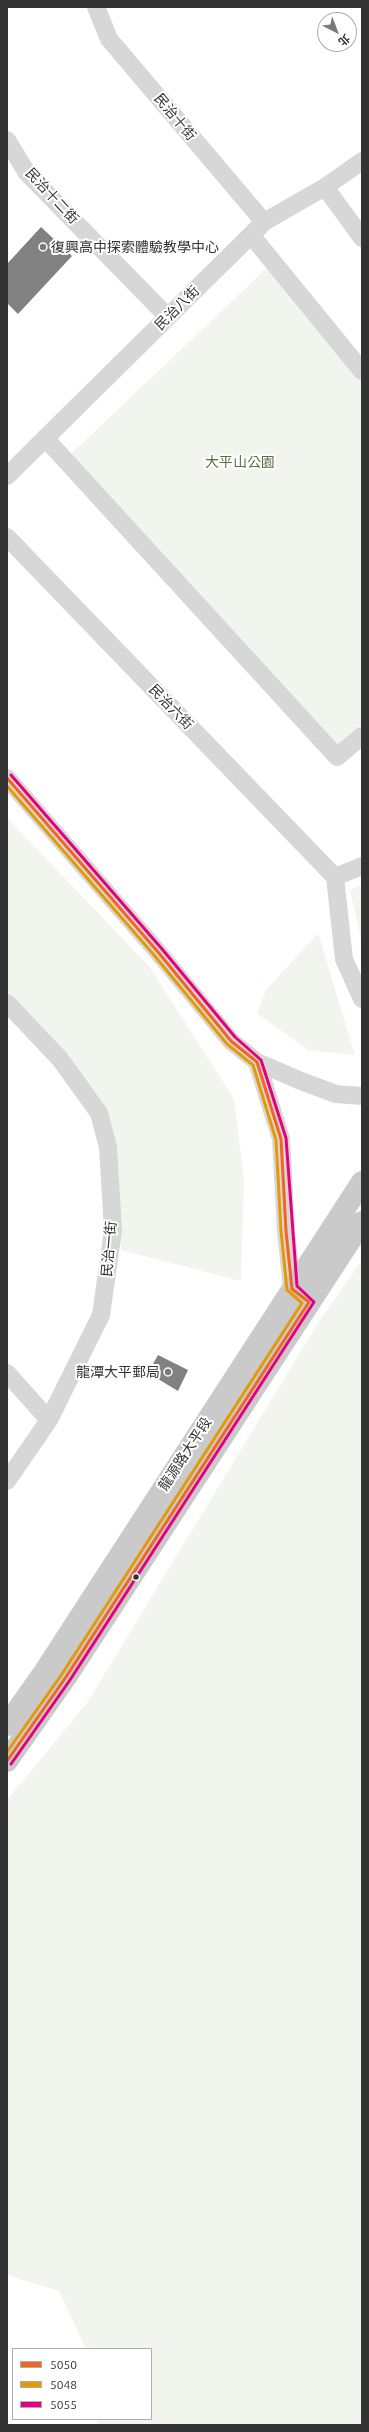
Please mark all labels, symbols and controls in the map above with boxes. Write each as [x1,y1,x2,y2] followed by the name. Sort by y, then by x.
[317,12,357,52] north arrow
[336,32,352,48] text: 北
[151,90,199,144] street label: 民治十街
[22,165,82,227] street label: 民治十二街
[51,239,219,255] place label: 復興高中探索體驗教學中心
[38,242,48,252] marker: 復興高中探索體驗教學中心
[151,282,203,334] street label: 民治八街
[205,454,275,470] park label: 大平山公園
[146,681,196,733] street label: 民治六街
[98,1220,120,1278] street label: 民治一街
[76,1364,160,1380] place label: 龍潭大平郵局
[163,1367,173,1377] marker: 龍潭大平郵局
[155,1414,215,1494] street label: 龍源路大平段
[131,1572,141,1582] unlabelled marker
[12,2348,152,2420] legend
[50,2358,77,2371] text: 5050
[50,2378,77,2391] text: 5048
[50,2398,77,2411] text: 5055

